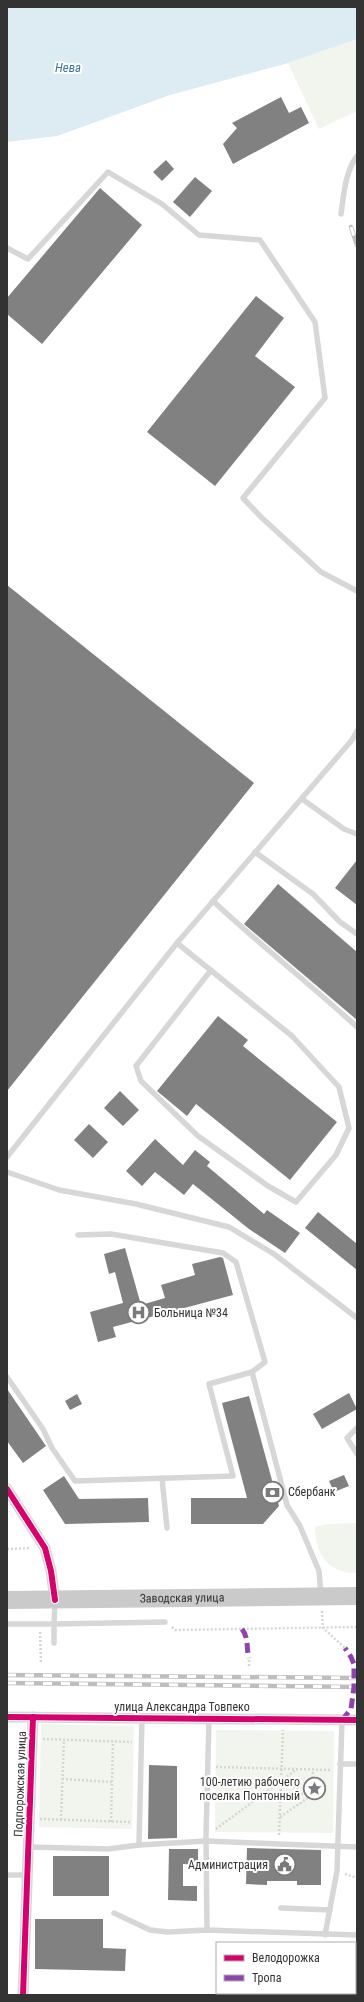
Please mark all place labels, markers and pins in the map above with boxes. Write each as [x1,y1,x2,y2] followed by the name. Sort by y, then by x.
[125,1300,151,1326] hospital icon: Больница №34
[154,1306,228,1320] place label: Больница №34
[259,1479,285,1505] bank icon: Сбербанк
[288,1485,336,1499] place label: Сбербанк
[199,1775,300,1803] place label: 100-летию рабочего поселка Понтонный
[302,1776,328,1802] place icon: 100-летию рабочего поселка Понтонный
[271,1852,297,1878] public building icon: Администрация
[188,1858,268,1872] place label: Администрация

